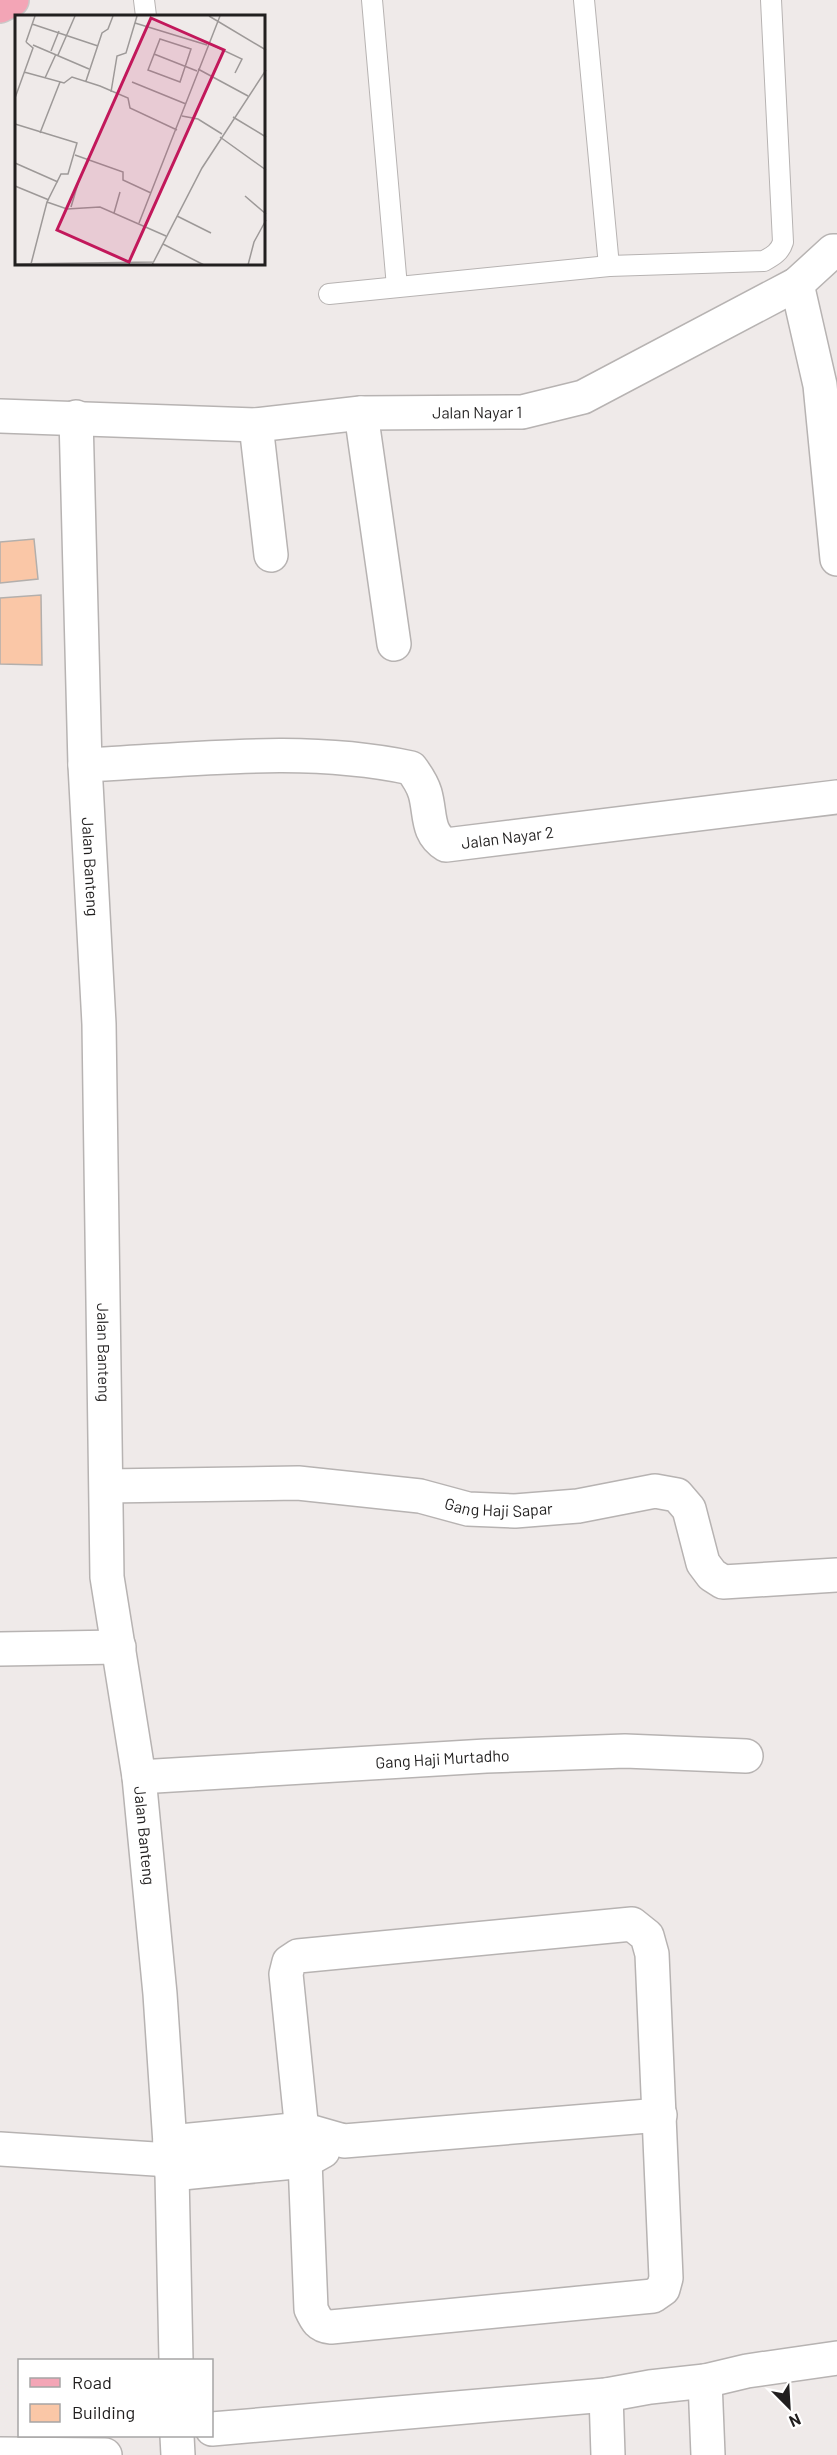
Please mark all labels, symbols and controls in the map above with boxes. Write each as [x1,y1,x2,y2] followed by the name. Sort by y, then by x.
[15,15,266,266] inset map
[432,402,522,422] street label: Jalan Nayar 1
[79,817,103,917] street label: Jalan Banteng
[460,822,555,852] street label: Jalan Nayar 2
[94,1303,114,1402] street label: Jalan Banteng
[443,1493,554,1520] street label: Gang Haji Sapar
[375,1745,510,1772] street label: Gang Haji Murtadho
[131,1785,159,1886] street label: Jalan Banteng
[18,2359,213,2437] legend
[72,2371,112,2393] text: Road
[759,2377,819,2437] north arrow
[72,2401,135,2423] text: Building
[787,2410,804,2432] text: N

